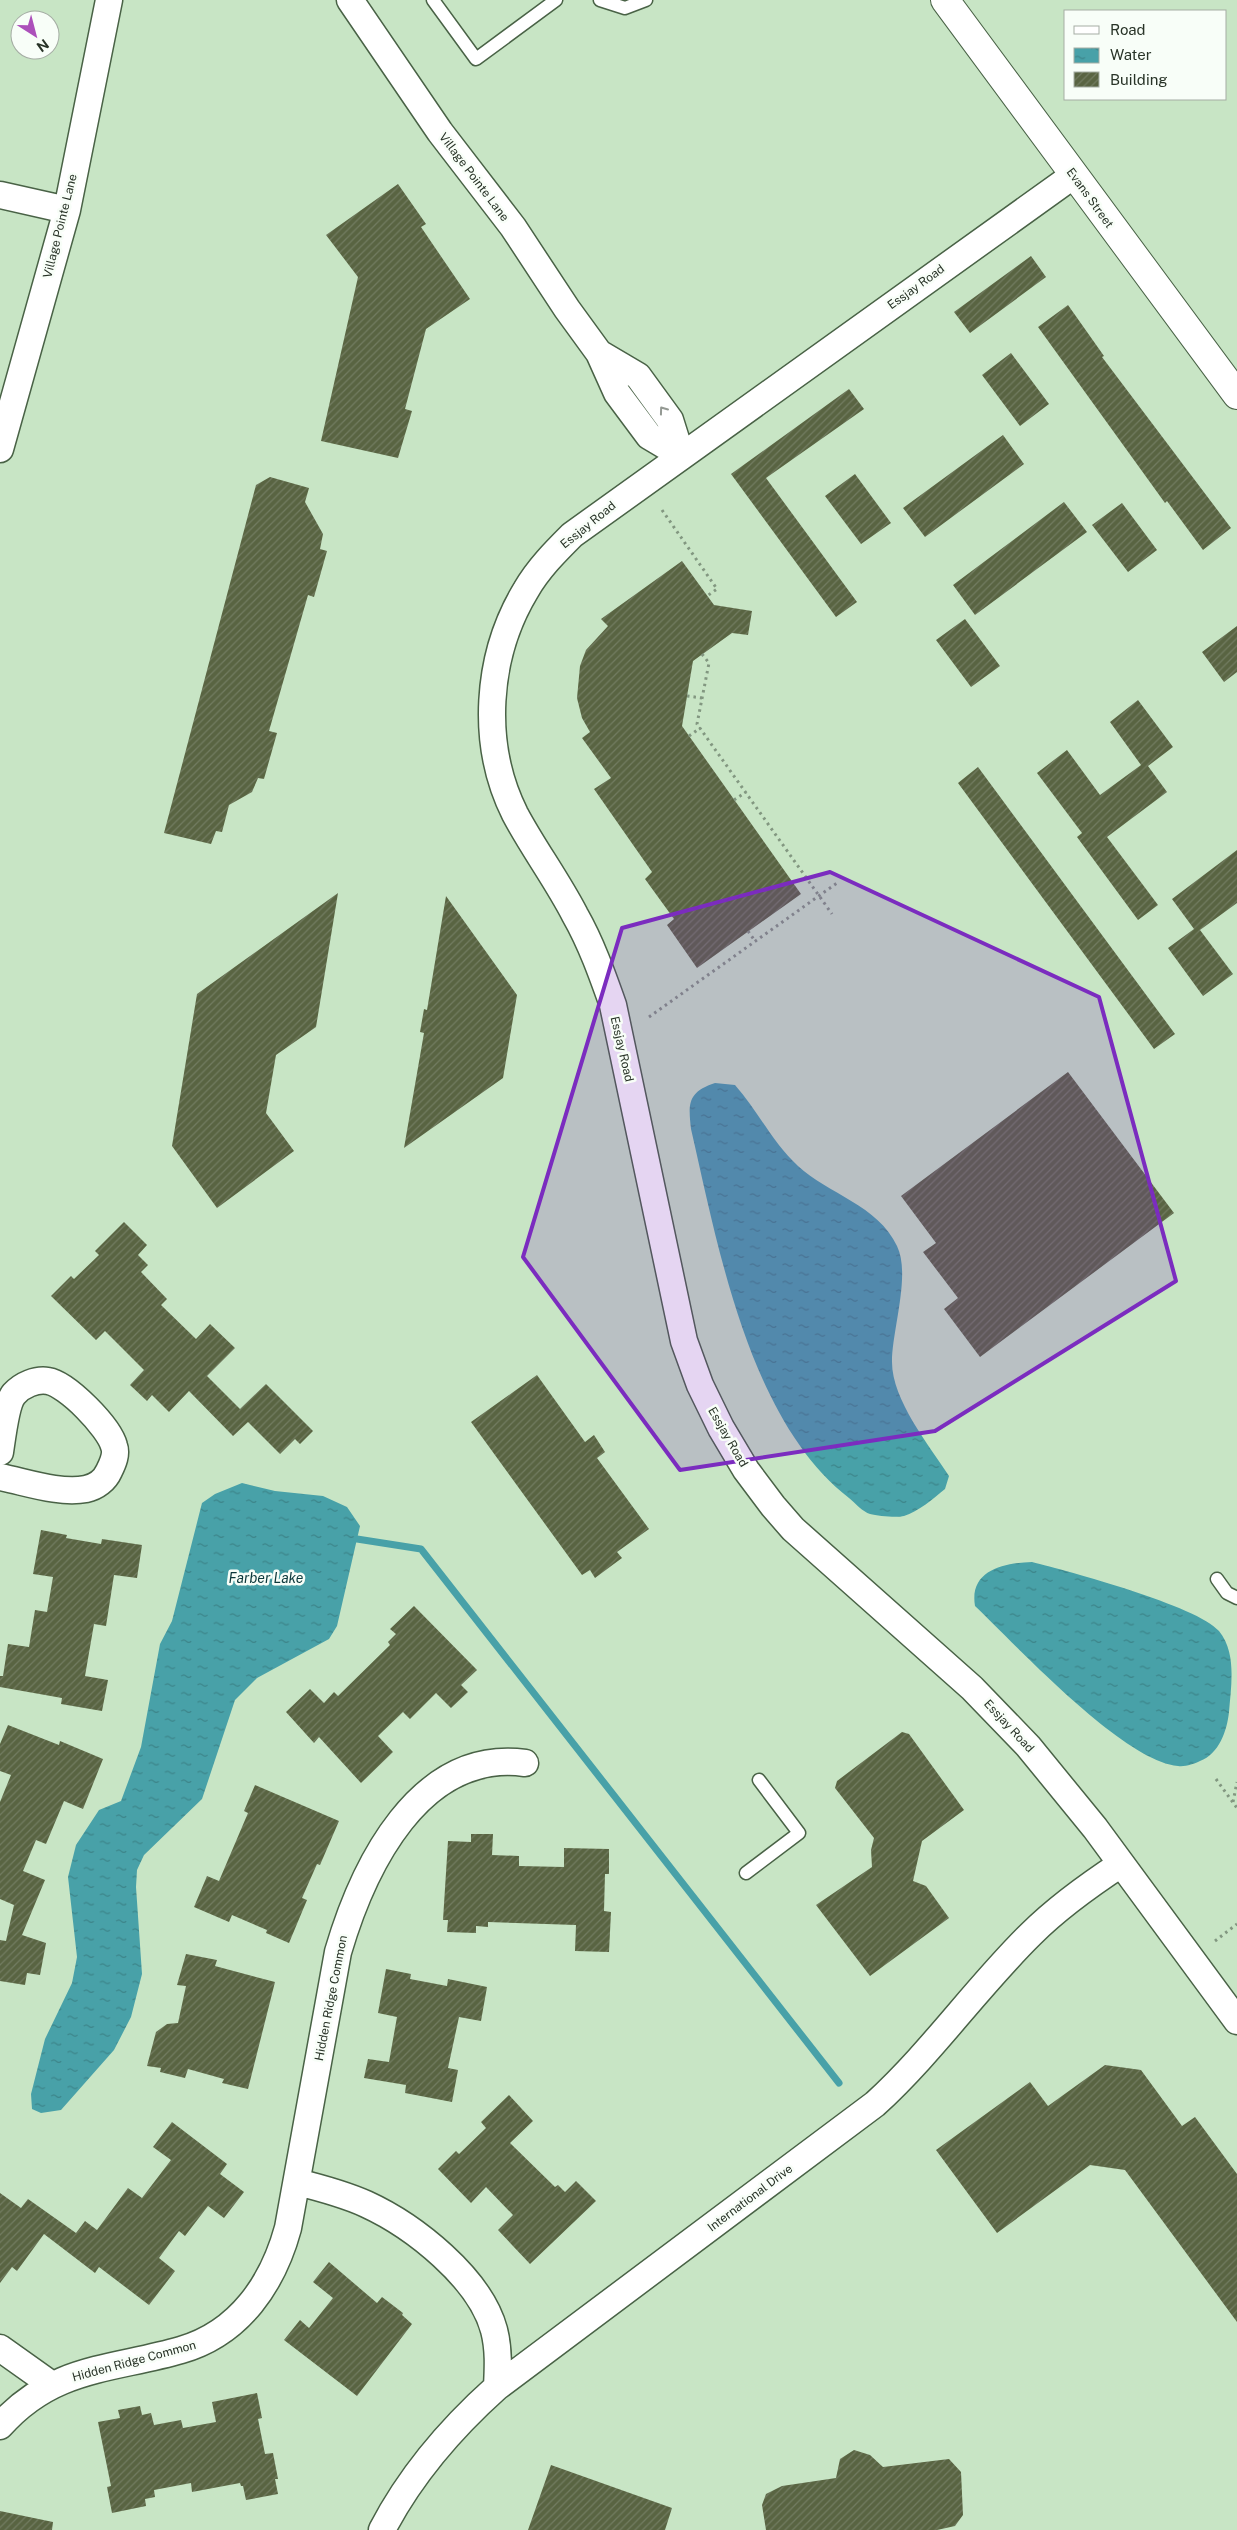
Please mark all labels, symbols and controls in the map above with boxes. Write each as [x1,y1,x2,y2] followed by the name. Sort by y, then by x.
[10,10,60,60] north arrow
[1064,10,1227,100] legend
[1110,21,1146,38] text: Road
[34,36,52,55] text: N
[1110,46,1152,63] text: Water
[1110,71,1168,88] text: Building
[436,130,512,224] street label: Village Pointe Lane
[1064,165,1117,231] street label: Evans Street
[40,172,80,280] street label: Village Pointe Lane
[885,262,947,312] street label: Essjay Road
[661,407,669,416] one-way arrow
[558,499,618,551] street label: Essjay Road
[608,1015,636,1083] street label: Essjay Road
[705,1405,751,1469] street label: Essjay Road
[229,1570,304,1586] water label: Farber Lake
[981,1697,1037,1755] street label: Essjay Road
[312,1934,350,2062] street label: Hidden Ridge Common
[705,2161,795,2234] street label: International Drive
[71,2338,198,2384] street label: Hidden Ridge Common

